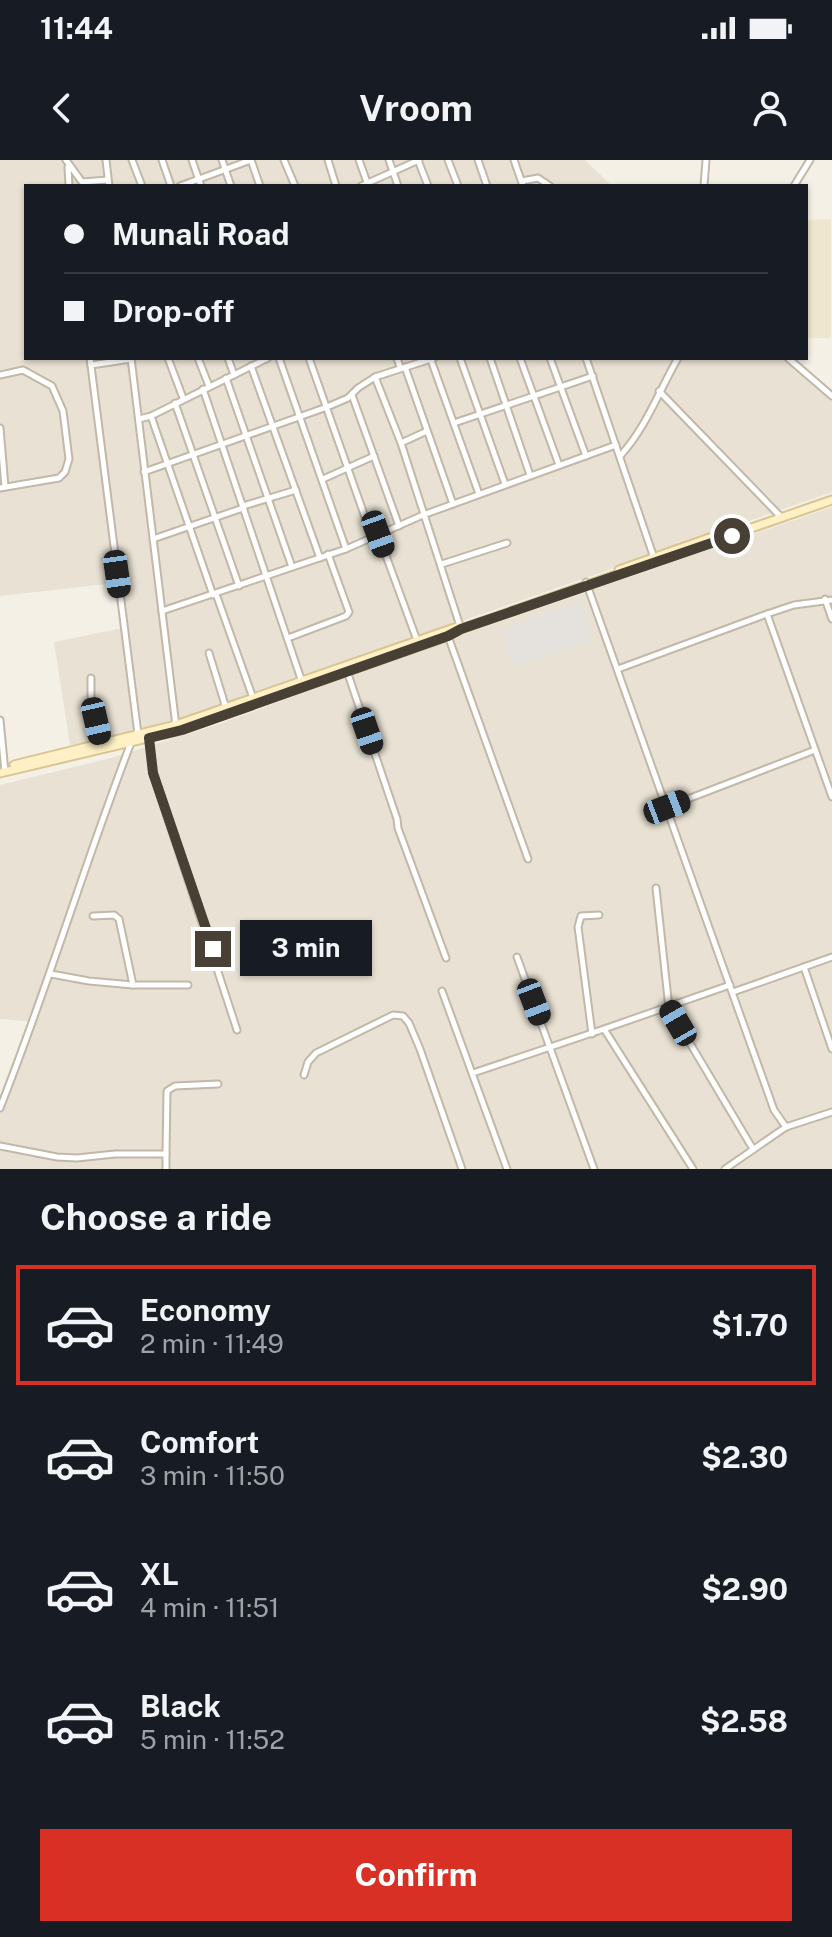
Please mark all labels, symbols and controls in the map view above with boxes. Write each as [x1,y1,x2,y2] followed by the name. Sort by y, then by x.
[40,10,113,46] text: 11:44
[40,86,84,130] icon: back
[748,86,792,130] icon: person
[359,87,473,129] text: Vroom
[112,216,289,252] text: Munali Road
[112,293,234,329] text: Drop-off
[359,507,397,561] car
[714,518,750,554] route start
[102,549,132,599] car
[79,695,113,747] car
[348,704,386,758] car
[640,787,694,827] car
[241,921,373,977] callout: 3 min
[195,931,231,967] route end
[272,932,340,963] text: 3 min
[514,975,554,1029] car
[656,996,700,1050] car
[40,1196,272,1238] text: Choose a ride
[44,1289,116,1361] icon: car
[140,1292,271,1328] text: Economy
[711,1307,788,1343] text: $1.70
[140,1328,284,1359] text: 2 min · 11:49
[44,1421,116,1493] icon: car
[140,1424,259,1460] text: Comfort
[701,1439,788,1475] text: $2.30
[140,1460,285,1491] text: 3 min · 11:50
[44,1553,116,1625] icon: car
[140,1556,179,1592] text: XL
[701,1571,788,1607] text: $2.90
[140,1592,279,1623] text: 4 min · 11:51
[44,1685,116,1757] icon: car
[140,1688,221,1724] text: Black
[700,1703,788,1739] text: $2.58
[140,1724,285,1755] text: 5 min · 11:52
[40,1829,792,1921] button: Confirm

